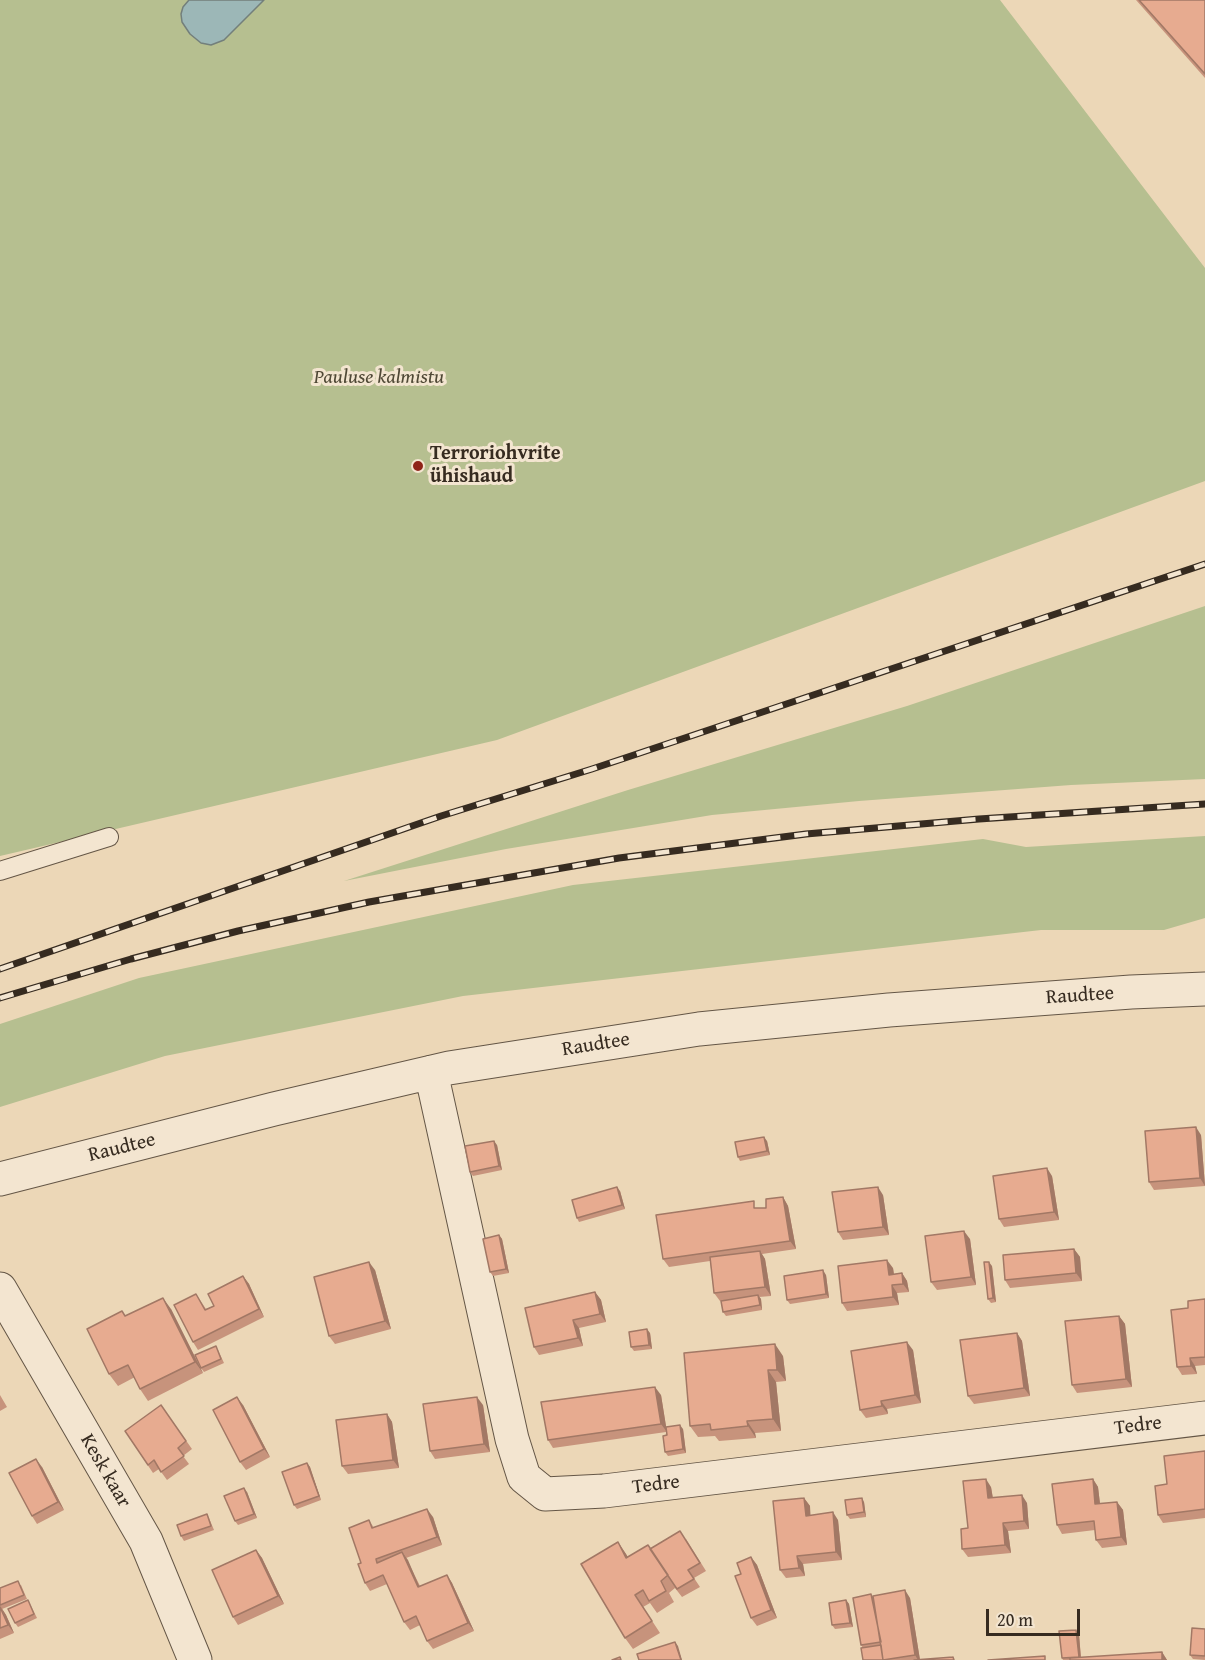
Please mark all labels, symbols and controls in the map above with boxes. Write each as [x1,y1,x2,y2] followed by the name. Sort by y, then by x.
[314,366,444,390] park label: Pauluse kalmistu
[430,442,560,489] place label: Terroriohvrite ühishaud
[411,459,425,473] marker: Terroriohvrite ühishaud
[1045,982,1115,1010] street label: Raudtee
[560,1028,632,1062] street label: Raudtee
[86,1128,158,1168] street label: Raudtee
[1113,1411,1163,1441] street label: Tedre
[74,1430,136,1512] street label: Kesk kaar
[631,1470,681,1500] street label: Tedre
[989,1597,1084,1635] scale bar
[997,1606,1033,1633] text: 20 m

